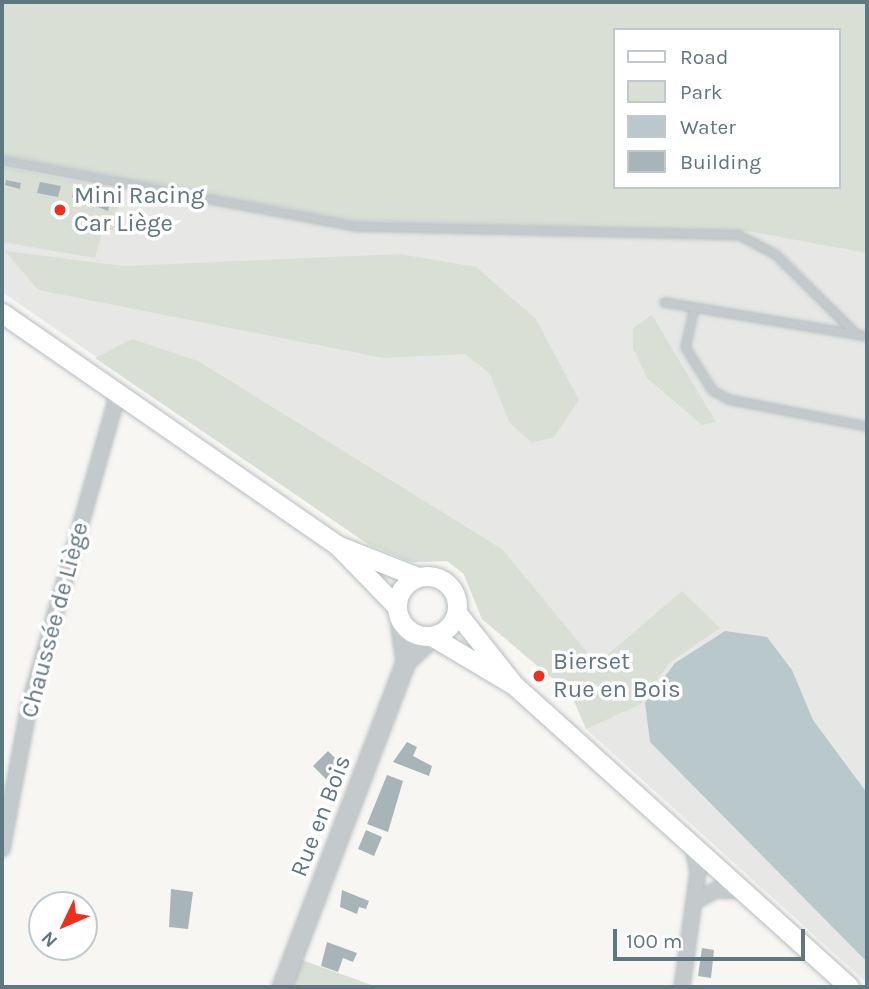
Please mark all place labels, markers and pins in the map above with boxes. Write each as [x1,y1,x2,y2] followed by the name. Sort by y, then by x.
[74,182,204,238] place label: Mini Racing Car Liège
[52,202,68,218] marker: Mini Racing Car Liège
[553,648,681,704] place label: Bierset Rue en Bois
[531,668,547,684] marker: Bierset Rue en Bois

